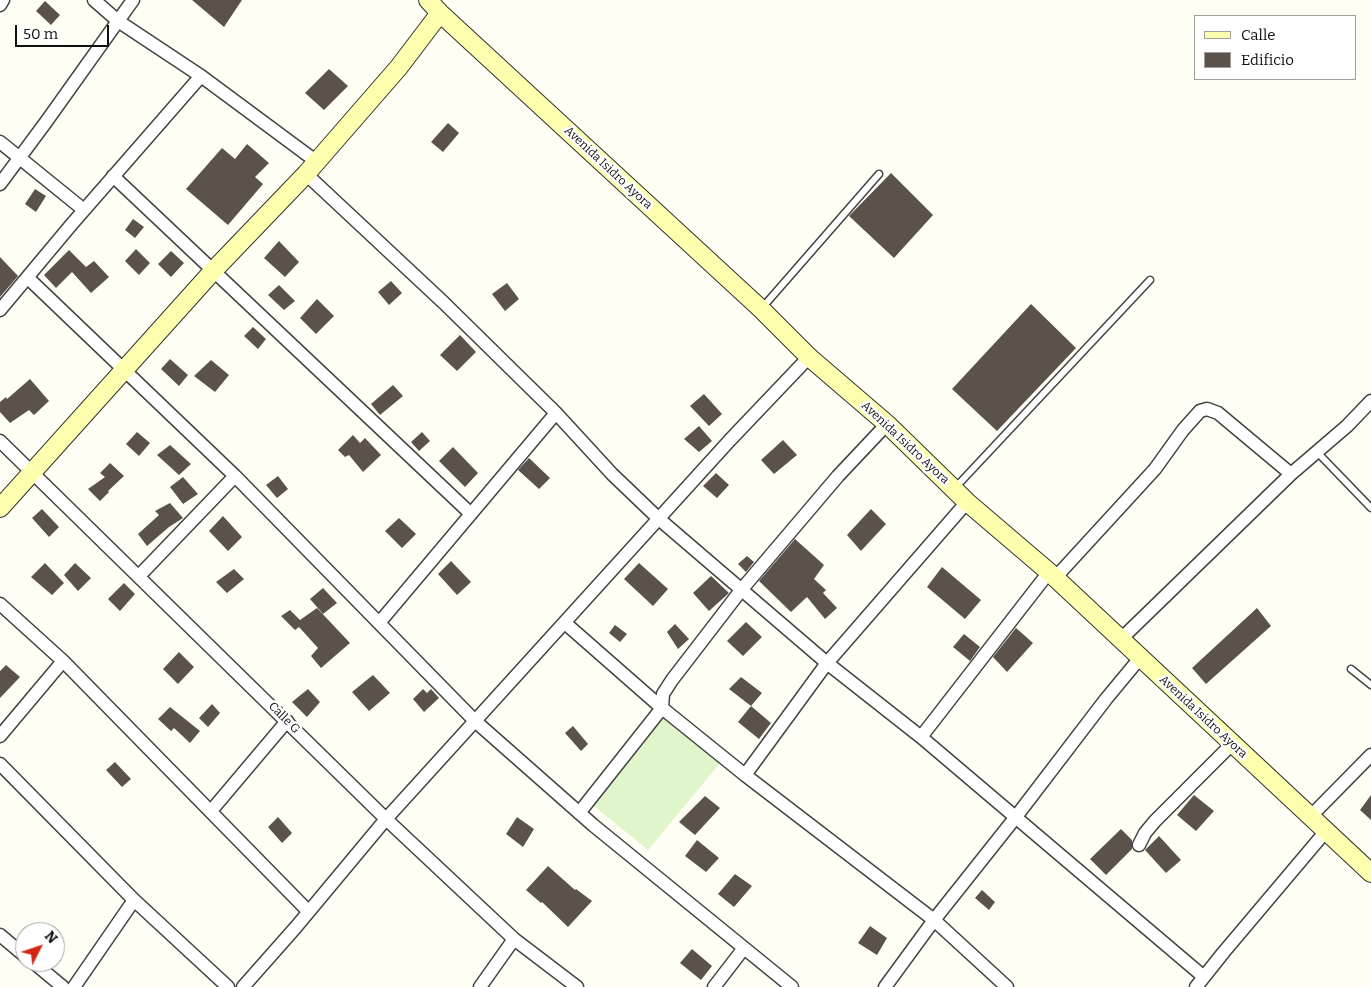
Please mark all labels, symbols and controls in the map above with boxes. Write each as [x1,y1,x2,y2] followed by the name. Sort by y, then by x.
[18,15,111,47] scale bar
[1194,15,1356,80] legend
[23,25,58,43] text: 50 m
[1241,26,1275,44] text: Calle
[1241,51,1294,69] text: Edificio
[561,124,655,212] street label: Avenida Isidro Ayora
[858,399,952,487] street label: Avenida Isidro Ayora
[1156,673,1250,761] street label: Avenida Isidro Ayora
[265,699,303,737] street label: Calle G
[15,922,65,972] north arrow
[41,928,61,947] text: N

